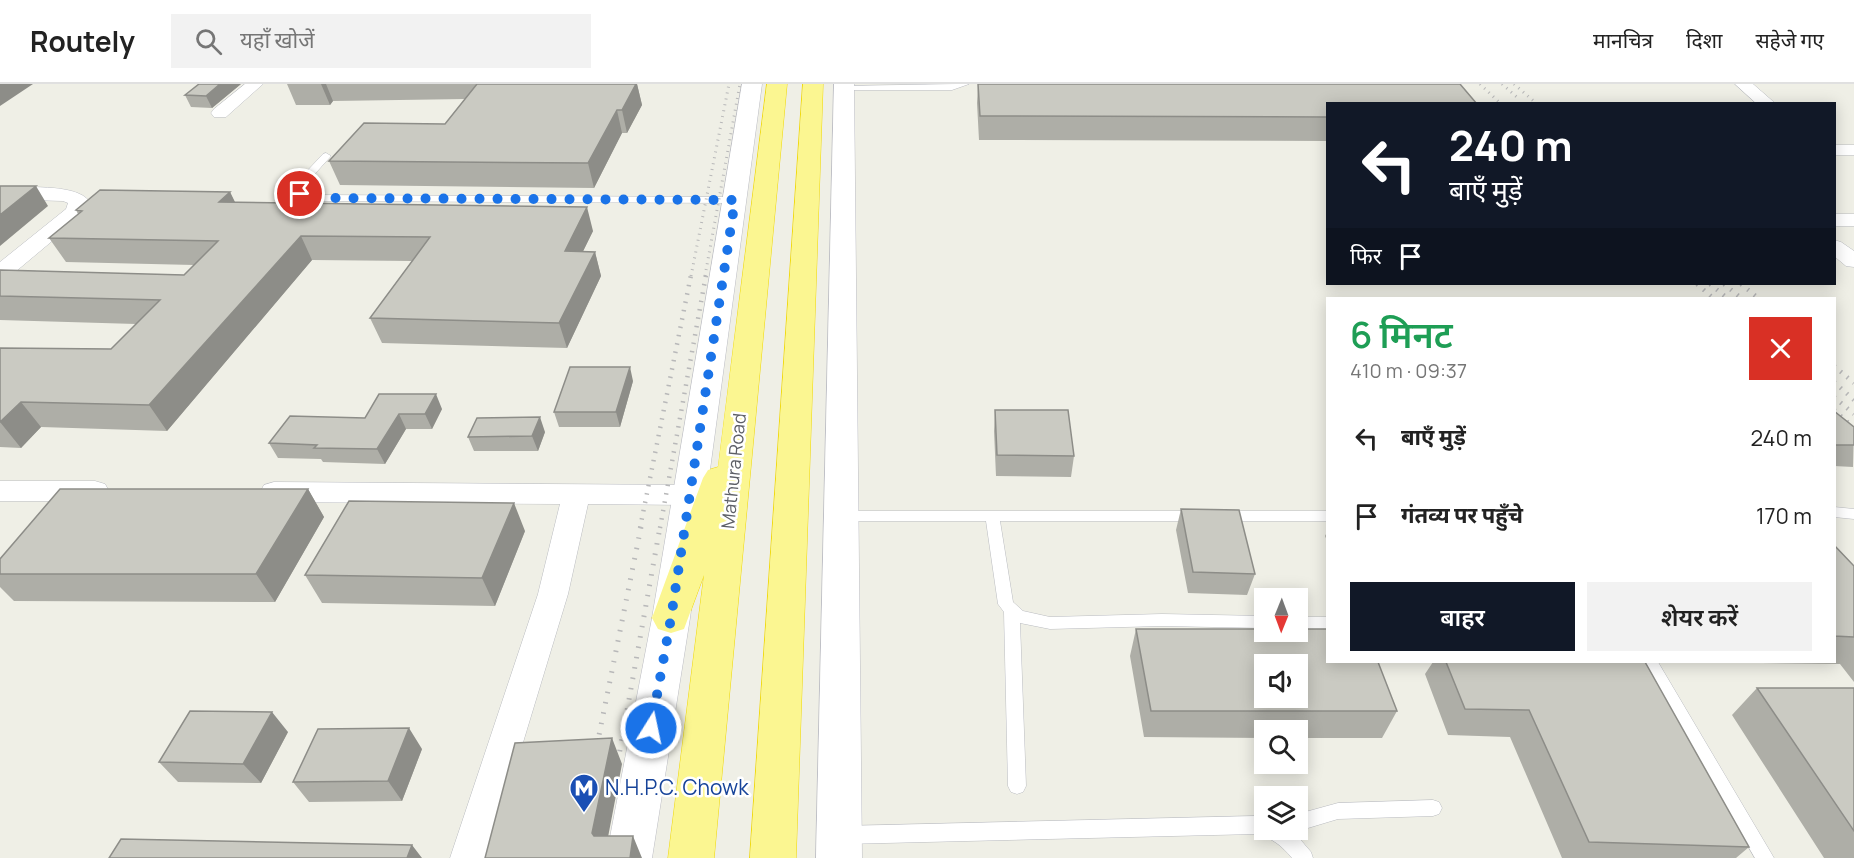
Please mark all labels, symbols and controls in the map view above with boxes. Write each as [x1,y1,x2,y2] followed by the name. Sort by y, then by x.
[171,14,591,68] search box
[30,22,135,60] text: Routely
[192,25,225,58] icon: search
[240,25,315,55] text: यहाँ खोजें
[1593,26,1653,54] text: मानचित्र
[1686,26,1722,54] text: दिशा
[1755,26,1824,54] text: सहेजे गए
[1449,116,1573,174] text: 240 m
[1350,126,1428,204] icon: left
[274,168,325,219] pin
[1449,171,1522,208] text: बाएँ मुड़ें
[283,177,316,210] icon: arrive
[1394,240,1427,273] icon: arrive
[1350,241,1382,271] text: फिर
[1350,310,1453,359] text: 6 मिनट
[1749,317,1812,380] button: close
[1350,357,1467,384] text: 410 m · 09:37
[715,412,751,530] street label: Mathura Road
[1350,422,1383,455] icon: left
[1401,422,1466,452] text: बाएँ मुड़ें
[1750,423,1812,453] text: 240 m
[1350,500,1383,533] icon: arrive
[1401,500,1523,530] text: गंतव्य पर पहुँचे
[1756,501,1812,531] text: 170 m
[1350,582,1575,651] button: बाहर
[1587,582,1812,651] button: शेयर करें
[1254,588,1308,642] north arrow
[1254,588,1308,840] map controls
[1254,654,1308,708] button: sound
[619,696,683,760] position arrow
[1254,720,1308,774] button: search
[568,772,600,814] metro station icon: N.H.P.C. Chowk
[605,773,749,801] place label: N.H.P.C. Chowk
[1254,786,1308,840] button: layers

